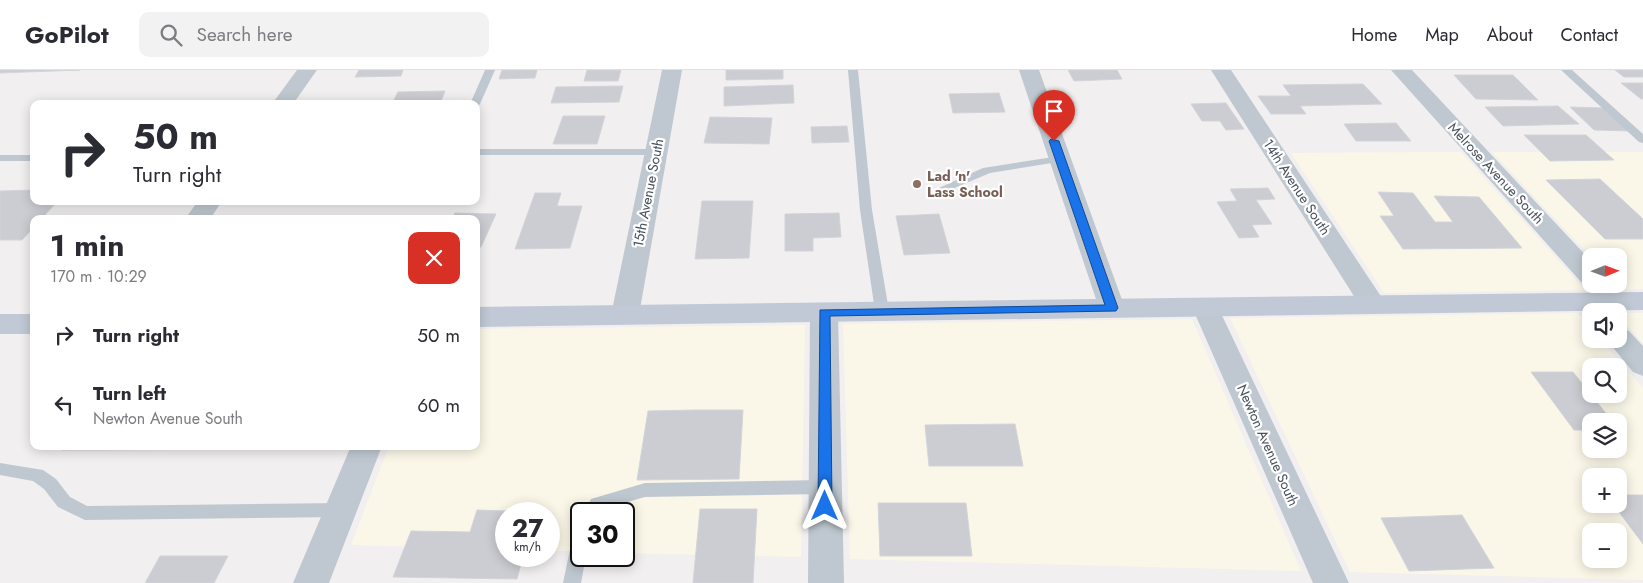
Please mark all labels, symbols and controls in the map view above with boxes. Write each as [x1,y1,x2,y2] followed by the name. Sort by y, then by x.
[139,12,489,57] search box
[25,17,109,52] text: GoPilot
[157,21,185,49] icon: search
[197,21,293,48] text: Search here
[1351,22,1397,48] text: Home
[1425,22,1459,48] text: Map
[1487,22,1532,48] text: About
[1560,22,1618,48] text: Contact
[1033,90,1075,141] pin
[1040,97,1068,125] icon: arrive
[133,112,218,162] text: 50 m
[1444,118,1548,228] street label: Melrose Avenue South
[50,120,115,185] icon: right
[1259,135,1335,239] street label: 14th Avenue South
[628,137,668,249] street label: 15th Avenue South
[133,158,221,190] text: Turn right
[927,166,1003,202] place label: Lad 'n' Lass School
[911,178,923,190] marker: Lad 'n' Lass School
[50,224,124,267] text: 1 min
[408,232,460,284] button: close
[1582,248,1628,292] north arrow
[1582,248,1627,568] map controls
[50,265,147,288] text: 170 m · 10:29
[1582,303,1627,348] button: sound
[50,321,78,349] icon: right
[93,322,179,349] text: Turn right
[417,322,460,349] text: 50 m
[1582,358,1627,403] button: search
[93,380,166,407] text: Turn left
[1232,381,1304,509] street label: Newton Avenue South
[50,391,78,419] icon: left
[417,392,460,419] text: 60 m
[93,407,243,430] text: Newton Avenue South
[1582,413,1627,458] button: layers
[1582,468,1627,513] button: +
[798,479,850,531] position arrow
[570,502,635,567] speed limit sign: 30
[512,510,543,546] text: 27
[1582,523,1627,568] button: −
[514,538,541,556] text: km/h

